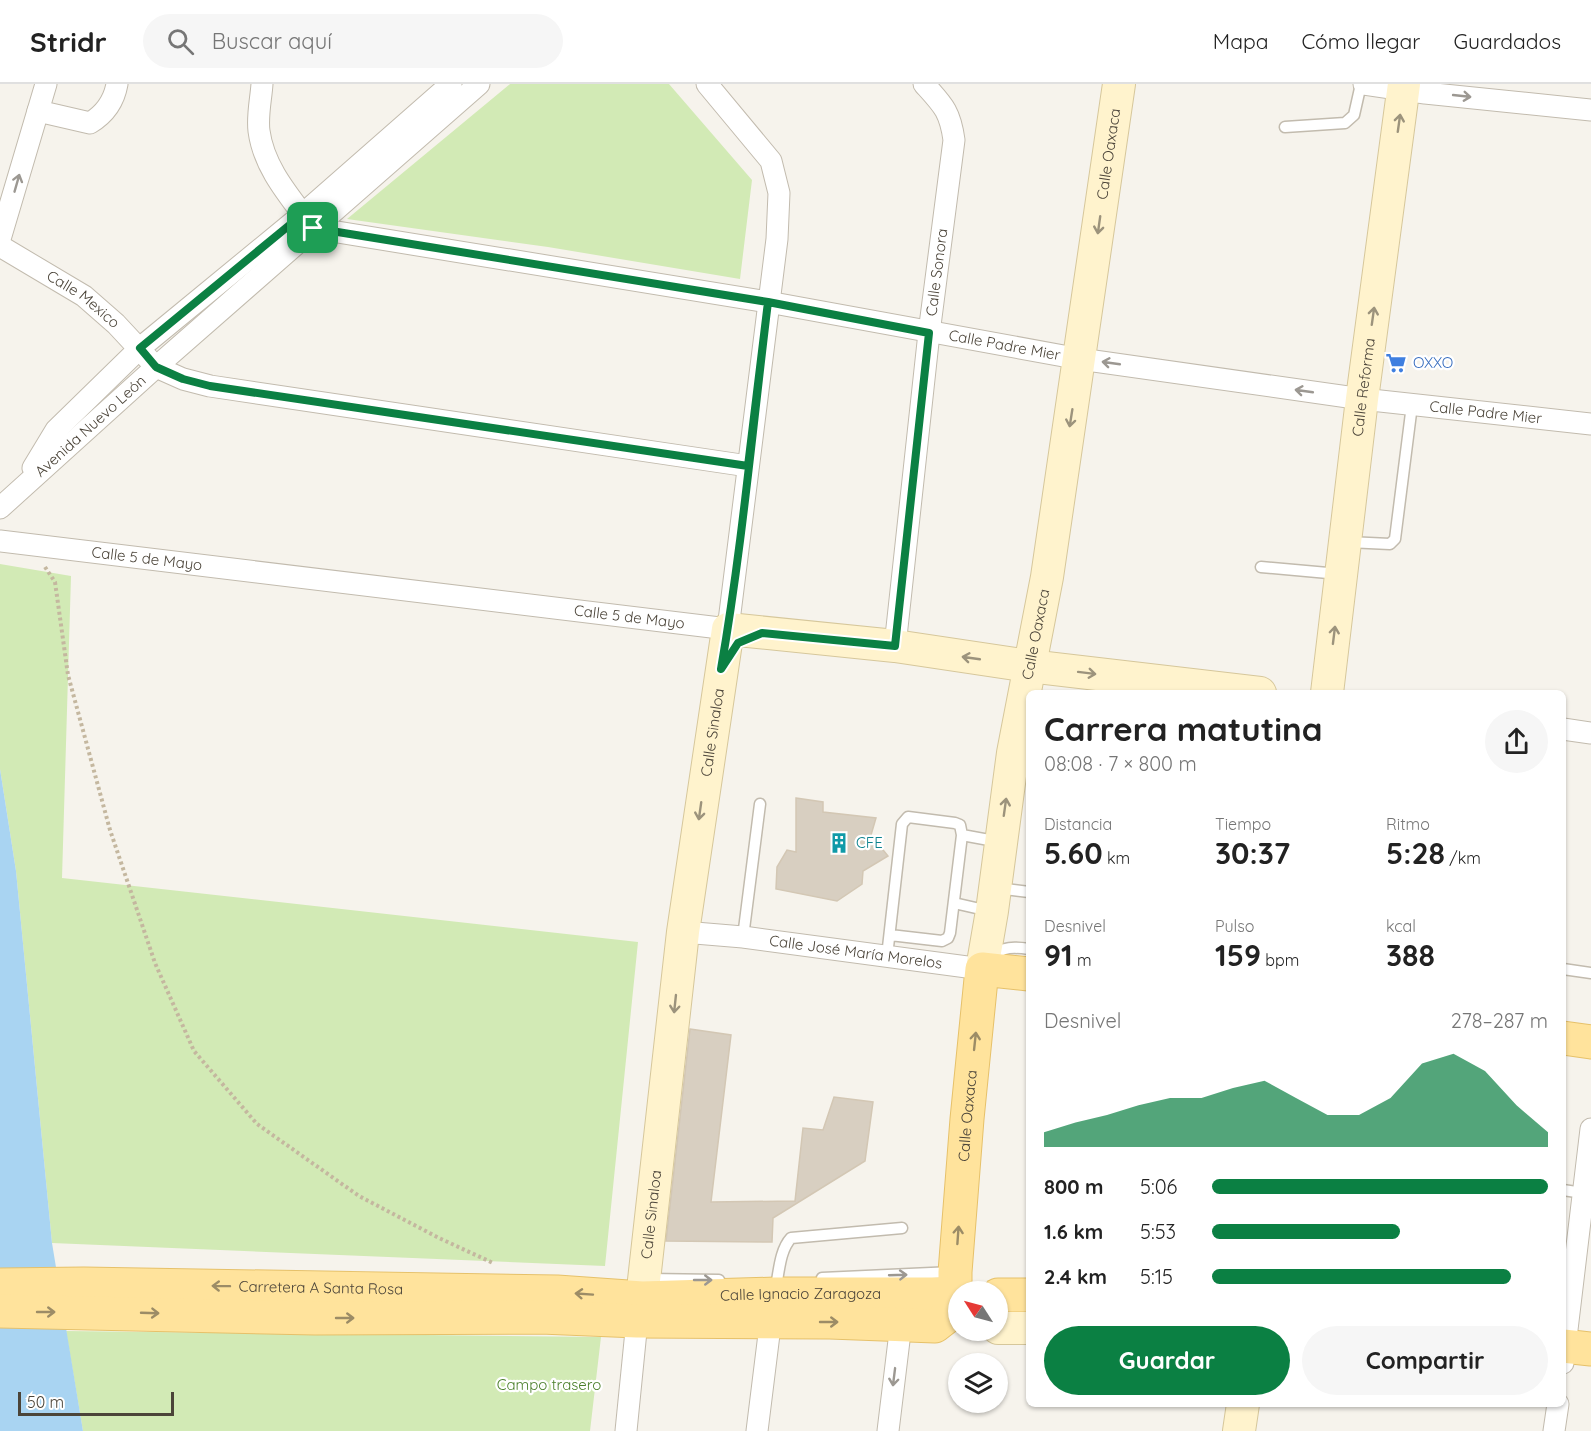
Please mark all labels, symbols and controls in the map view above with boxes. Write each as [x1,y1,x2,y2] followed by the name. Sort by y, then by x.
[143,14,563,68] search box
[30,24,107,59] text: Stridr
[164,25,197,58] icon: search
[212,27,332,55] text: Buscar aquí
[1213,28,1268,54] text: Mapa
[1301,28,1420,54] text: Cómo llegar
[1453,28,1561,54] text: Guardados
[1451,91,1471,102] one-way arrow
[1092,107,1124,201] street label: Calle Oaxaca
[1394,114,1405,133] one-way arrow
[11,174,23,193] one-way arrow
[287,202,338,253] pin
[296,211,329,244] icon: arrive
[1093,215,1104,234] one-way arrow
[921,227,951,317] street label: Calle Sonora
[43,266,124,332] street label: Calle Mexico
[1368,307,1379,327] one-way arrow
[947,325,1062,364] street label: Calle Padre Mier
[1348,337,1379,437] street label: Calle Reforma
[1384,351,1408,375] supermarket icon: OXXO
[1413,353,1453,372] place label: OXXO
[1102,358,1122,369] one-way arrow
[31,371,150,481] street label: Avenida Nuevo León
[1295,385,1315,396] one-way arrow
[1428,396,1543,428] street label: Calle Padre Mier
[1066,408,1077,427] one-way arrow
[91,542,203,574] street label: Calle 5 de Mayo
[1017,587,1053,681] street label: Calle Oaxaca
[573,600,686,633] street label: Calle 5 de Mayo
[1329,625,1340,645] one-way arrow
[962,652,981,663] one-way arrow
[1077,668,1096,679] one-way arrow
[696,687,728,778] street label: Calle Sinaloa
[1044,708,1322,749] text: Carrera matutina
[1485,710,1548,773] button: share
[1044,751,1197,776] text: 08:08 · 7 × 800 m
[1000,798,1011,818] one-way arrow
[695,801,706,820] one-way arrow
[1044,814,1112,834] text: Distancia
[1215,814,1271,834] text: Tiempo
[1386,814,1430,834] text: Ritmo
[827,831,851,855] building icon: CFE
[856,833,883,852] place label: CFE
[1044,834,1103,872] text: 5.60
[1215,834,1290,872] text: 30:37
[1386,834,1445,872] text: 5:28
[1103,848,1130,868] text: km
[1445,848,1481,868] text: /km
[1044,916,1106,936] text: Desnivel
[1215,916,1254,936] text: Pulso
[1386,916,1416,936] text: kcal
[768,931,943,973] street label: Calle José María Morelos
[1044,936,1073,974] text: 91
[1215,936,1261,974] text: 159
[1386,936,1435,974] text: 388
[1073,950,1092,970] text: m
[1261,950,1299,970] text: bpm
[669,994,680,1014] one-way arrow
[1044,1008,1121,1033] text: Desnivel
[1451,1008,1548,1033] text: 278–287 m
[970,1031,981,1051] one-way arrow
[954,1069,981,1162] street label: Calle Oaxaca
[636,1169,665,1260] street label: Calle Sinaloa
[1044,1174,1104,1199] text: 800 m
[1140,1174,1177,1199] text: 5:06
[1044,1219,1103,1244] text: 1.6 km
[1140,1219,1176,1244] text: 5:53
[953,1226,964,1246] one-way arrow
[1044,1264,1107,1289] text: 2.4 km
[1140,1264,1173,1289] text: 5:15
[887,1269,907,1280] one-way arrow
[693,1274,713,1285] one-way arrow
[239,1277,403,1298] street label: Carretera A Santa Rosa
[211,1281,231,1292] one-way arrow
[948,1281,1008,1341] north arrow
[948,1281,1008,1413] map controls
[720,1284,881,1305] street label: Calle Ignacio Zaragoza
[574,1288,594,1299] one-way arrow
[35,1306,55,1317] one-way arrow
[140,1308,160,1319] one-way arrow
[334,1312,354,1324] one-way arrow
[818,1316,838,1328] one-way arrow
[1044,1326,1290,1395] button: Guardar
[1302,1326,1548,1395] button: Compartir
[948,1353,1008,1413] button: layers
[889,1367,900,1387] one-way arrow
[497,1375,601,1394] park label: Campo trasero
[18,1389,174,1416] scale bar
[27,1392,64,1412] text: 50 m

